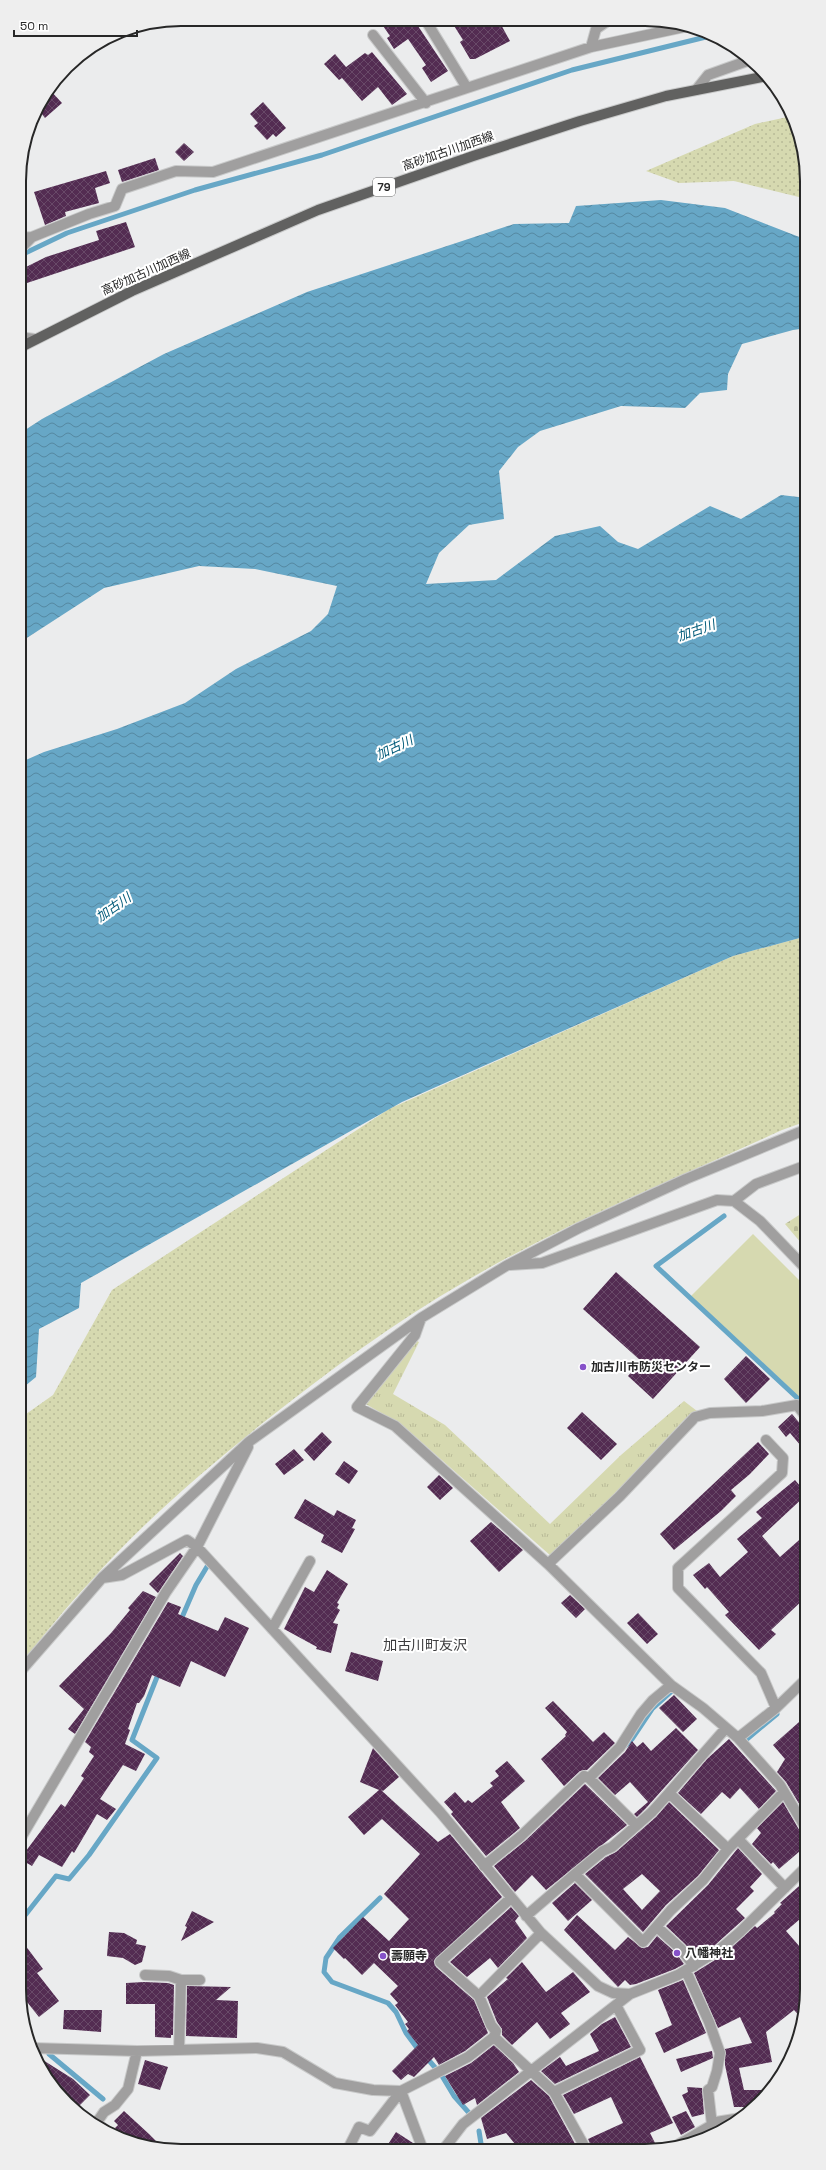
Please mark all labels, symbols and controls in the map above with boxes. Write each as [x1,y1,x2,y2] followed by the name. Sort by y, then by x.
[14,12,137,38] scale bar
[20,18,48,34] text: 50 m
[400,128,496,174] street label: 高砂加古川加西線
[373,178,395,196] road number: 79
[99,245,193,299] street label: 高砂加古川加西線
[675,615,719,645] water label: 加古川
[373,731,417,763] water label: 加古川
[92,888,136,926] water label: 加古川
[591,1359,711,1375] place label: 加古川市防災センター
[578,1362,588,1372] marker: 加古川市防災センター
[383,1636,467,1654] district label: 加古川町友沢
[685,1945,733,1961] place label: 八幡神社
[391,1948,427,1964] place label: 壽願寺
[672,1948,682,1958] marker: 八幡神社
[378,1951,388,1961] marker: 壽願寺

